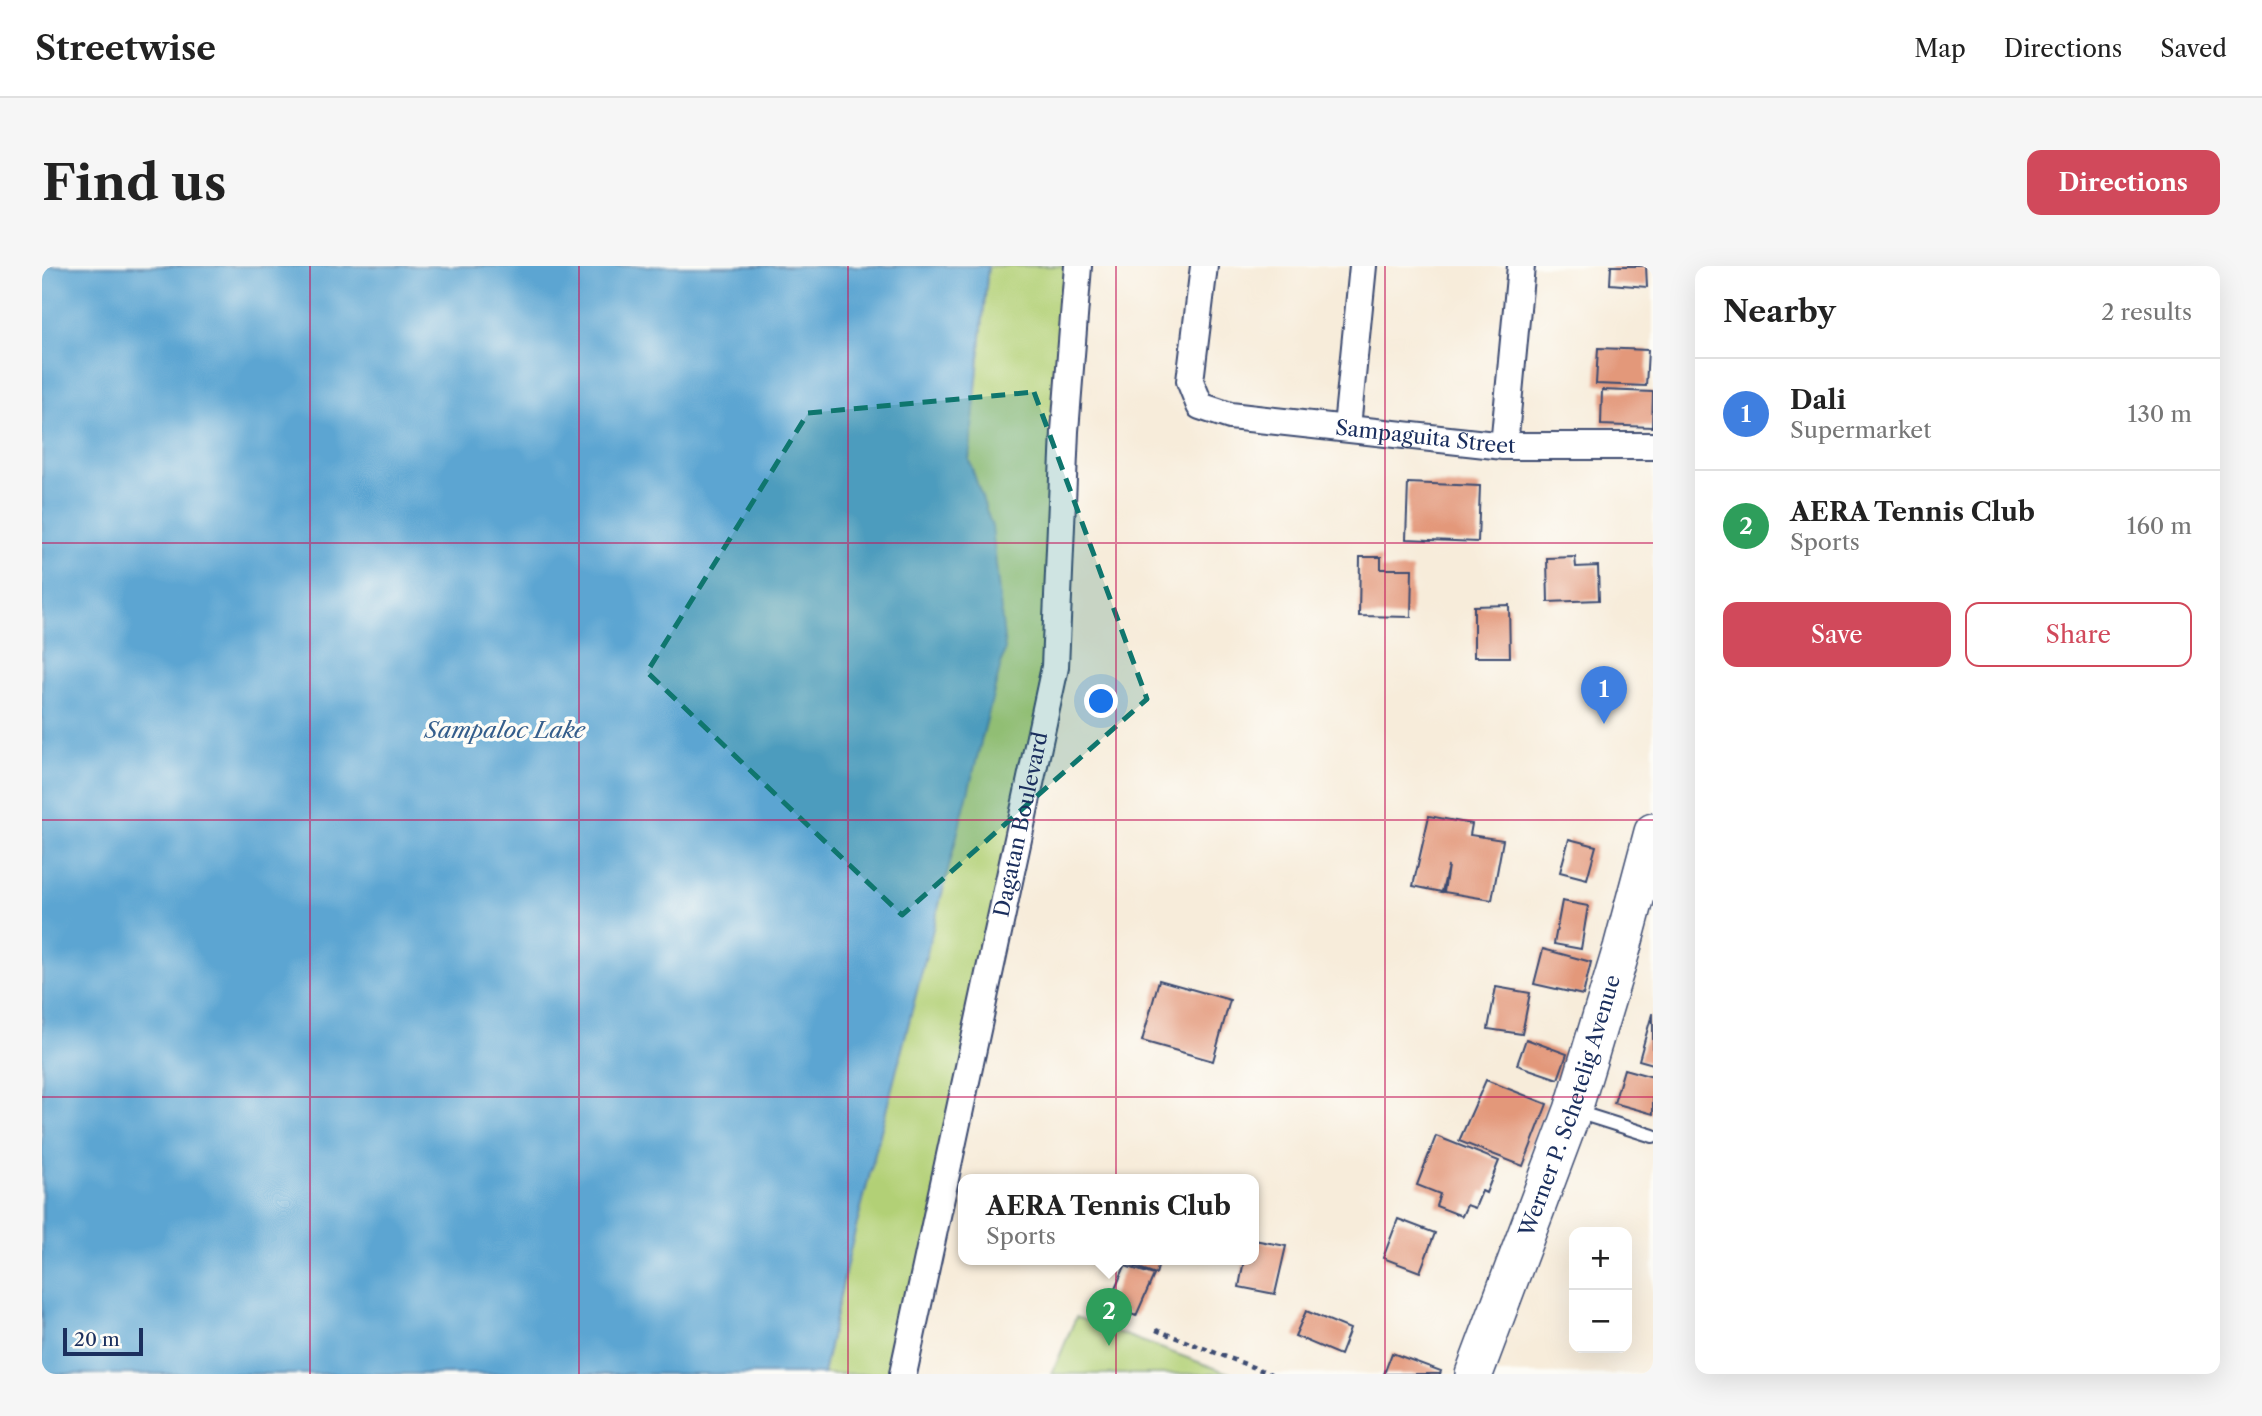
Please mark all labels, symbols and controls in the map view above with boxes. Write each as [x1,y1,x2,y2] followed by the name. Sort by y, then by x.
[35,28,216,69] text: Streetwise
[1914,34,1966,63] text: Map
[2004,34,2122,63] text: Directions
[2160,34,2227,63] text: Saved
[2027,150,2220,215] button: Directions
[42,152,226,213] text: Find us
[1723,293,1836,330] text: Nearby
[2101,298,2192,326] text: 2 results
[1790,384,1846,416] text: Dali
[1741,400,1751,428] text: 1
[2128,400,2192,428] text: 130 m
[1334,415,1516,458] street label: Sampaguita Street
[1790,416,1931,444] text: Supermarket
[1790,496,2035,528] text: AERA Tennis Club
[1739,512,1753,540] text: 2
[2127,512,2192,540] text: 160 m
[1790,528,1860,556] text: Sports
[1723,602,1951,667] button: Save
[1965,602,2192,667] button: Share
[1581,666,1627,724] pin: 1
[1084,684,1118,718] your location
[423,716,586,744] water label: Sampaloc Lake
[989,729,1053,919] street label: Dagatan Boulevard
[1513,972,1625,1241] street label: Werner P. Schetelig Avenue
[958,1174,1259,1265] popup
[986,1190,1231,1222] text: AERA Tennis Club
[986,1222,1056,1250] text: Sports
[1569,1227,1632,1353] map controls
[1569,1227,1632,1290] button: +
[1086,1288,1132,1346] pin: 2
[1569,1290,1632,1353] button: −
[63,1325,144,1357] scale bar
[74,1328,120,1351] text: 20 m

